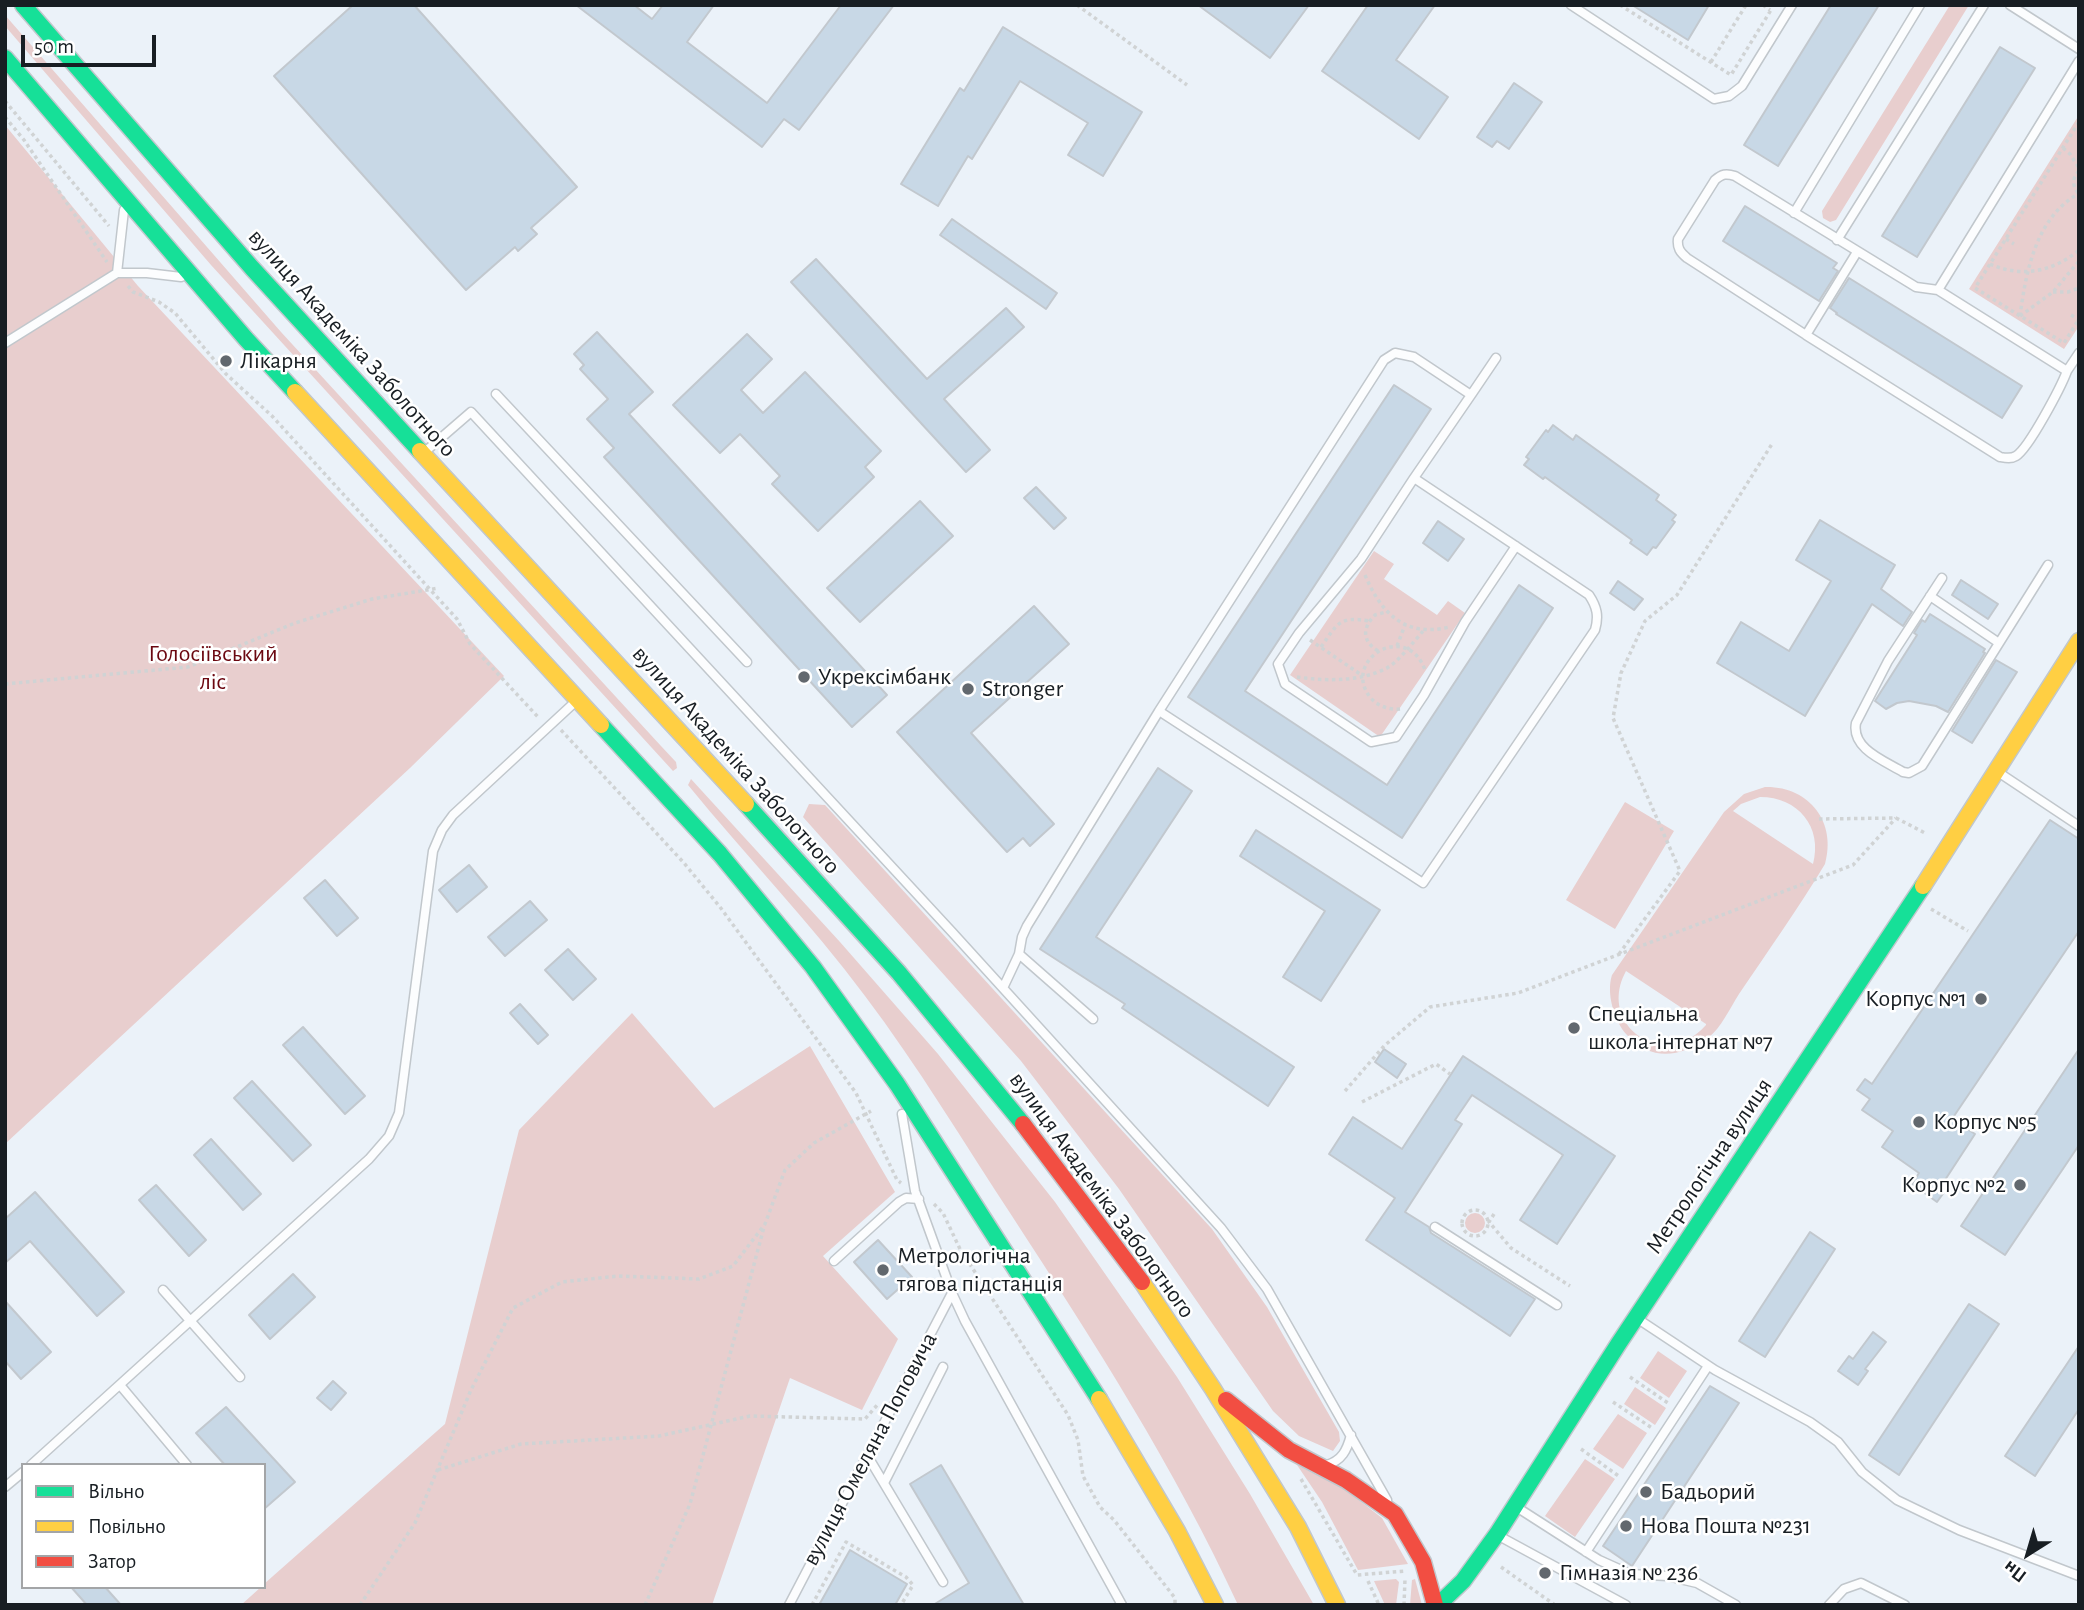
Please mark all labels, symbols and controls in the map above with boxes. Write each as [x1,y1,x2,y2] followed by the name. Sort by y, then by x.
[24,21,159,65] scale bar
[34,36,74,57] text: 50 m
[242,223,462,463] street label: вулиця Академіка Заболотного
[240,347,317,375] place label: Лікарня
[218,353,234,369] marker: Лікарня
[148,640,278,696] park label: Голосіївський ліс
[626,640,846,880] street label: вулиця Академіка Заболотного
[818,663,951,691] place label: Укрексімбанк
[796,669,812,685] marker: Укрексімбанк
[982,675,1063,703] place label: Stronger
[960,681,976,697] marker: Stronger
[1865,985,1967,1013] place label: Корпус №1
[1973,991,1989,1007] marker: Корпус №1
[1588,1000,1773,1056] place label: Спеціальна школа-інтернат №7
[1566,1020,1582,1036] marker: Спеціальна школа-інтернат №7
[1003,1066,1201,1324] street label: вулиця Академіка Заболотного
[1639,1073,1779,1259] street label: Метрологічна вулиця
[1933,1108,2037,1136] place label: Корпус №5
[1911,1114,1927,1130] marker: Корпус №5
[1901,1171,2006,1199] place label: Корпус №2
[2012,1177,2028,1193] marker: Корпус №2
[897,1242,1063,1298] place label: Метрологічна тягова підстанція
[875,1262,891,1278] marker: Метрологічна тягова підстанція
[796,1327,944,1571] street label: вулиця Омеляна Поповича
[21,1463,266,1589] legend
[1660,1478,1756,1506] place label: Бадьорий
[88,1481,144,1502] text: Вільно
[1638,1484,1654,1500] marker: Бадьорий
[1640,1512,1811,1540] place label: Нова Пошта №231
[88,1516,166,1537] text: Повільно
[1618,1518,1634,1534] marker: Нова Пошта №231
[1993,1519,2063,1589] north arrow
[88,1551,136,1572] text: Затор
[2000,1557,2030,1586] text: Пн
[1559,1559,1698,1587] place label: Гімназія № 236
[1537,1565,1553,1581] marker: Гімназія № 236

